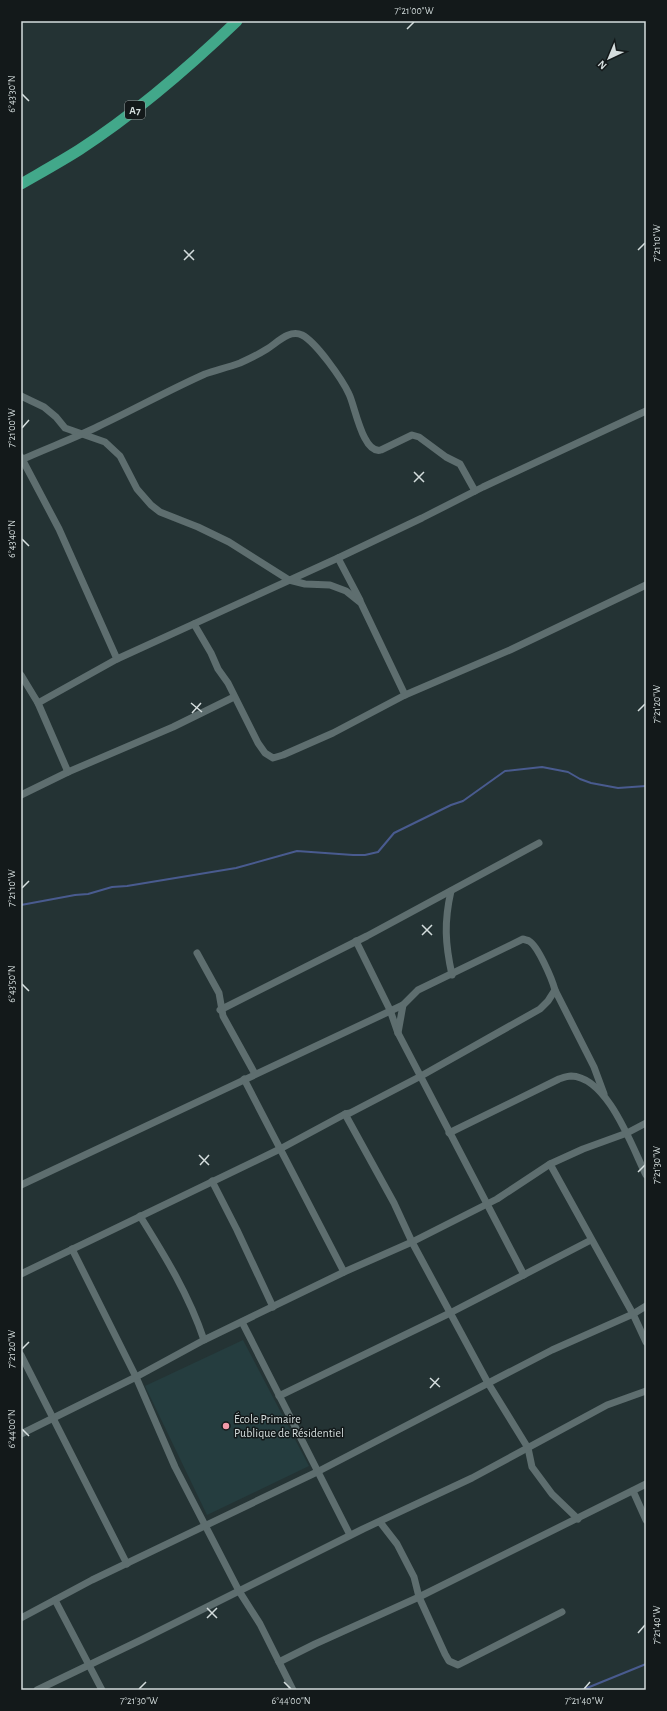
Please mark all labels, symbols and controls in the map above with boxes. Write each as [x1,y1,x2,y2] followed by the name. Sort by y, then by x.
[394,6,434,16] text: 7°21'00"W
[589,38,629,78] north arrow
[596,58,609,71] text: N
[7,75,17,113] text: 6°43'30"N
[125,101,145,119] road number: A7
[652,224,662,262] text: 7°21'10"W
[7,408,17,448] text: 7°21'00"W
[7,520,17,558] text: 6°43'40"N
[652,685,662,723] text: 7°21'20"W
[7,869,17,907] text: 7°21'10"W
[7,965,17,1003] text: 6°43'50"N
[652,1146,662,1184] text: 7°21'30"W
[7,1330,17,1368] text: 7°21'20"W
[7,1409,17,1449] text: 6°44'00"N
[234,1412,344,1439] place label: École Primaire Publique de Résidentiel
[221,1421,231,1431] marker: École Primaire Publique de Résidentiel
[652,1606,662,1644] text: 7°21'40"W
[120,1696,158,1706] text: 7°21'30"W
[271,1696,311,1706] text: 6°44'00"N
[565,1696,603,1706] text: 7°21'40"W

